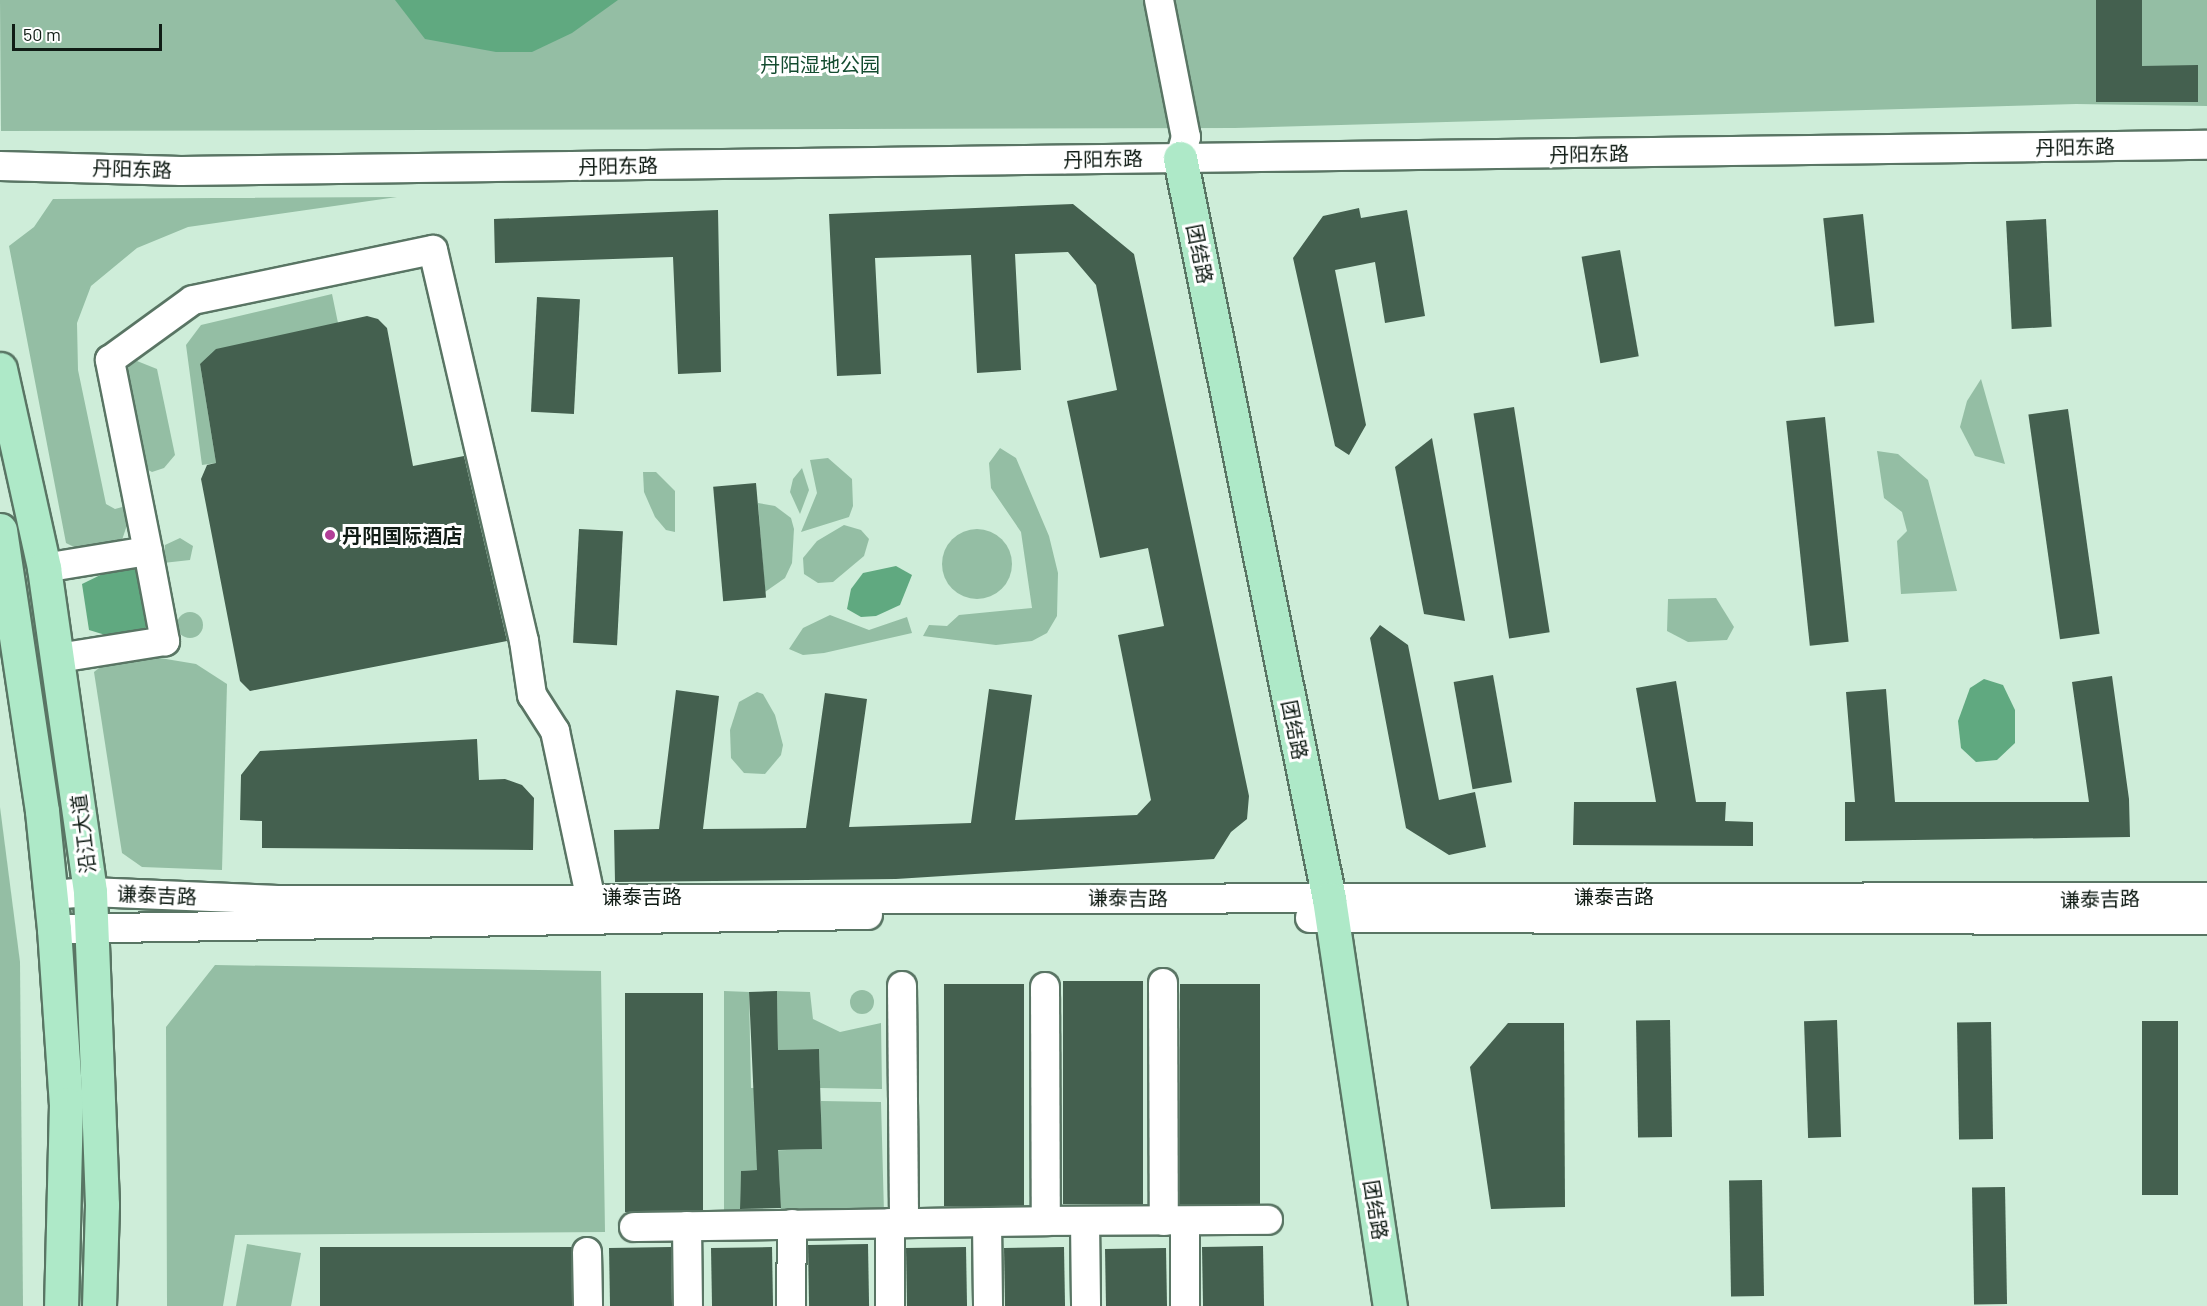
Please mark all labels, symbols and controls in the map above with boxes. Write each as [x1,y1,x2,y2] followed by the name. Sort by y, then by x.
[15,12,165,50] scale bar
[23,23,61,45] text: 50 m
[760,52,880,76] park label: 丹阳湿地公园
[2035,134,2115,160] street label: 丹阳东路
[1549,141,1629,167] street label: 丹阳东路
[1063,146,1143,172] street label: 丹阳东路
[578,153,658,179] street label: 丹阳东路
[92,156,172,182] street label: 丹阳东路
[1182,222,1218,286] street label: 团结路
[342,523,462,547] place label: 丹阳国际酒店
[323,528,337,542] marker: 丹阳国际酒店
[1277,698,1313,762] street label: 团结路
[66,793,100,875] street label: 沿江大道
[116,881,198,909] street label: 谦泰吉路
[602,884,682,908] street label: 谦泰吉路
[1574,884,1654,908] street label: 谦泰吉路
[1088,885,1168,911] street label: 谦泰吉路
[2060,886,2140,912] street label: 谦泰吉路
[1359,1178,1393,1242] street label: 团结路

